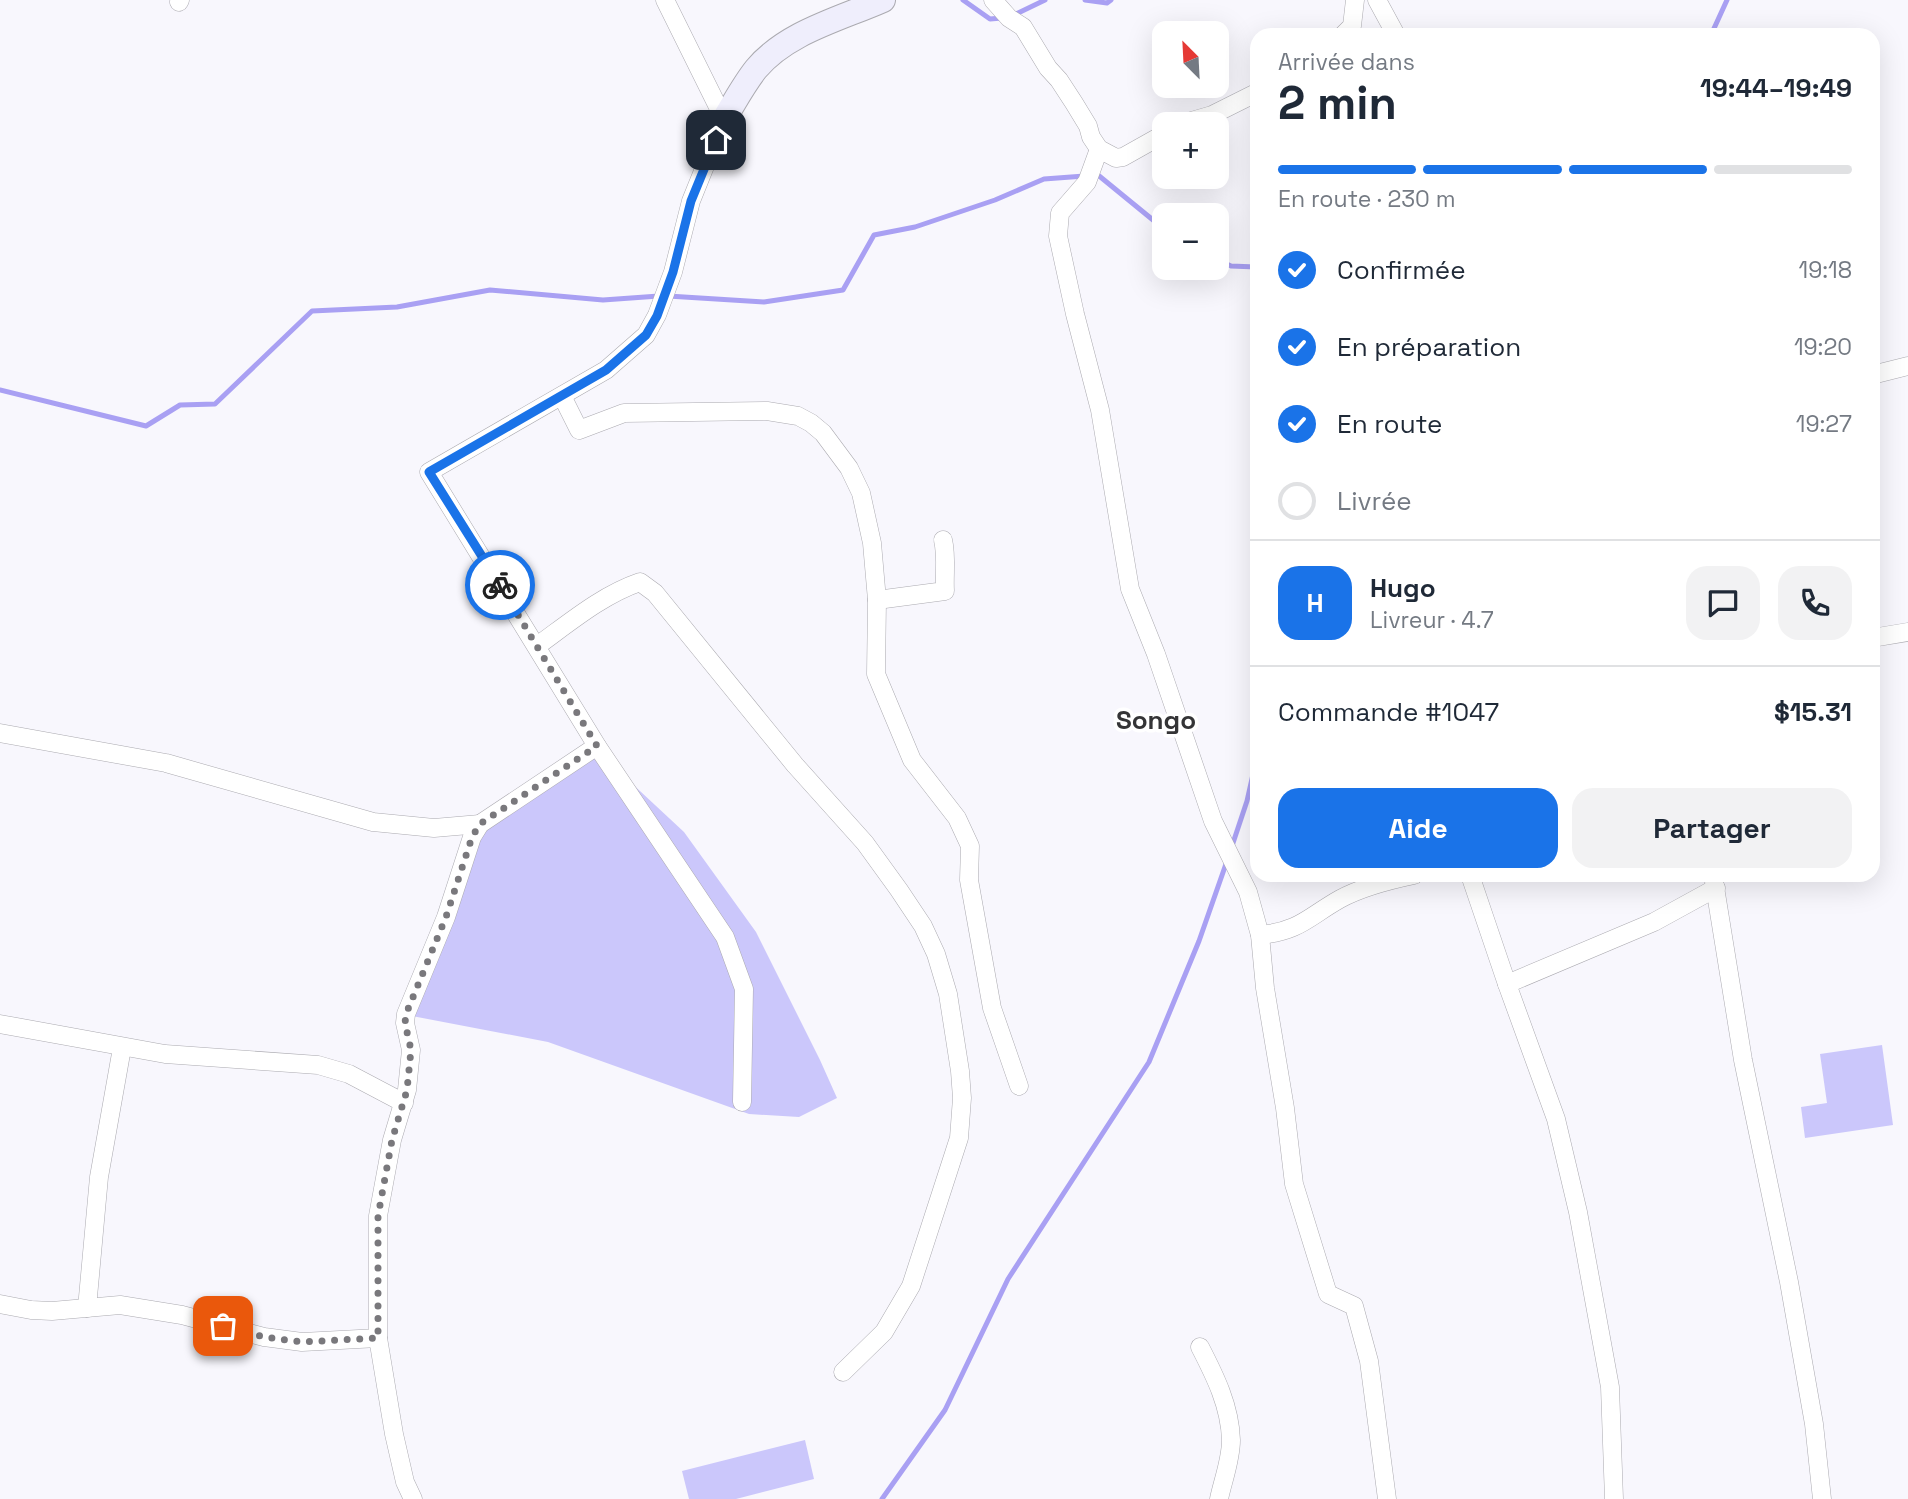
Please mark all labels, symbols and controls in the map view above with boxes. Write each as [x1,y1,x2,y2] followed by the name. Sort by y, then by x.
[1152,21,1228,98] north arrow
[1152,21,1229,280] map controls
[1278,47,1415,77] text: Arrivée dans
[1700,71,1852,105] text: 19:44–19:49
[1278,74,1397,132] text: 2 min
[686,110,746,170] pin
[1152,112,1229,189] button: +
[697,121,735,159] icon: home
[1278,184,1456,214] text: En route · 230 m
[1152,203,1229,280] button: −
[1278,251,1316,289] icon: check
[1337,253,1466,287] text: Confirmée
[1799,255,1852,285] text: 19:18
[1278,328,1316,366] icon: check
[1337,330,1521,364] text: En préparation
[1794,332,1852,362] text: 19:20
[1278,405,1316,443] icon: check
[1337,407,1442,441] text: En route
[1796,409,1852,439] text: 19:27
[1337,484,1412,518] text: Livrée
[465,550,535,620] courier
[481,566,519,604] icon: bike
[1686,566,1760,640] button: chat
[1778,566,1852,640] button: phone
[1370,571,1436,605] text: Hugo
[1306,586,1324,620] text: H
[1370,605,1494,635] text: Livreur · 4.7
[1278,695,1499,729] text: Commande #1047
[1774,695,1852,729] text: $15.31
[1116,703,1196,737] district label: Songo
[1278,788,1558,868] button: Aide
[1572,788,1852,868] button: Partager
[193,1296,253,1356] pin
[204,1307,242,1345] icon: bag

